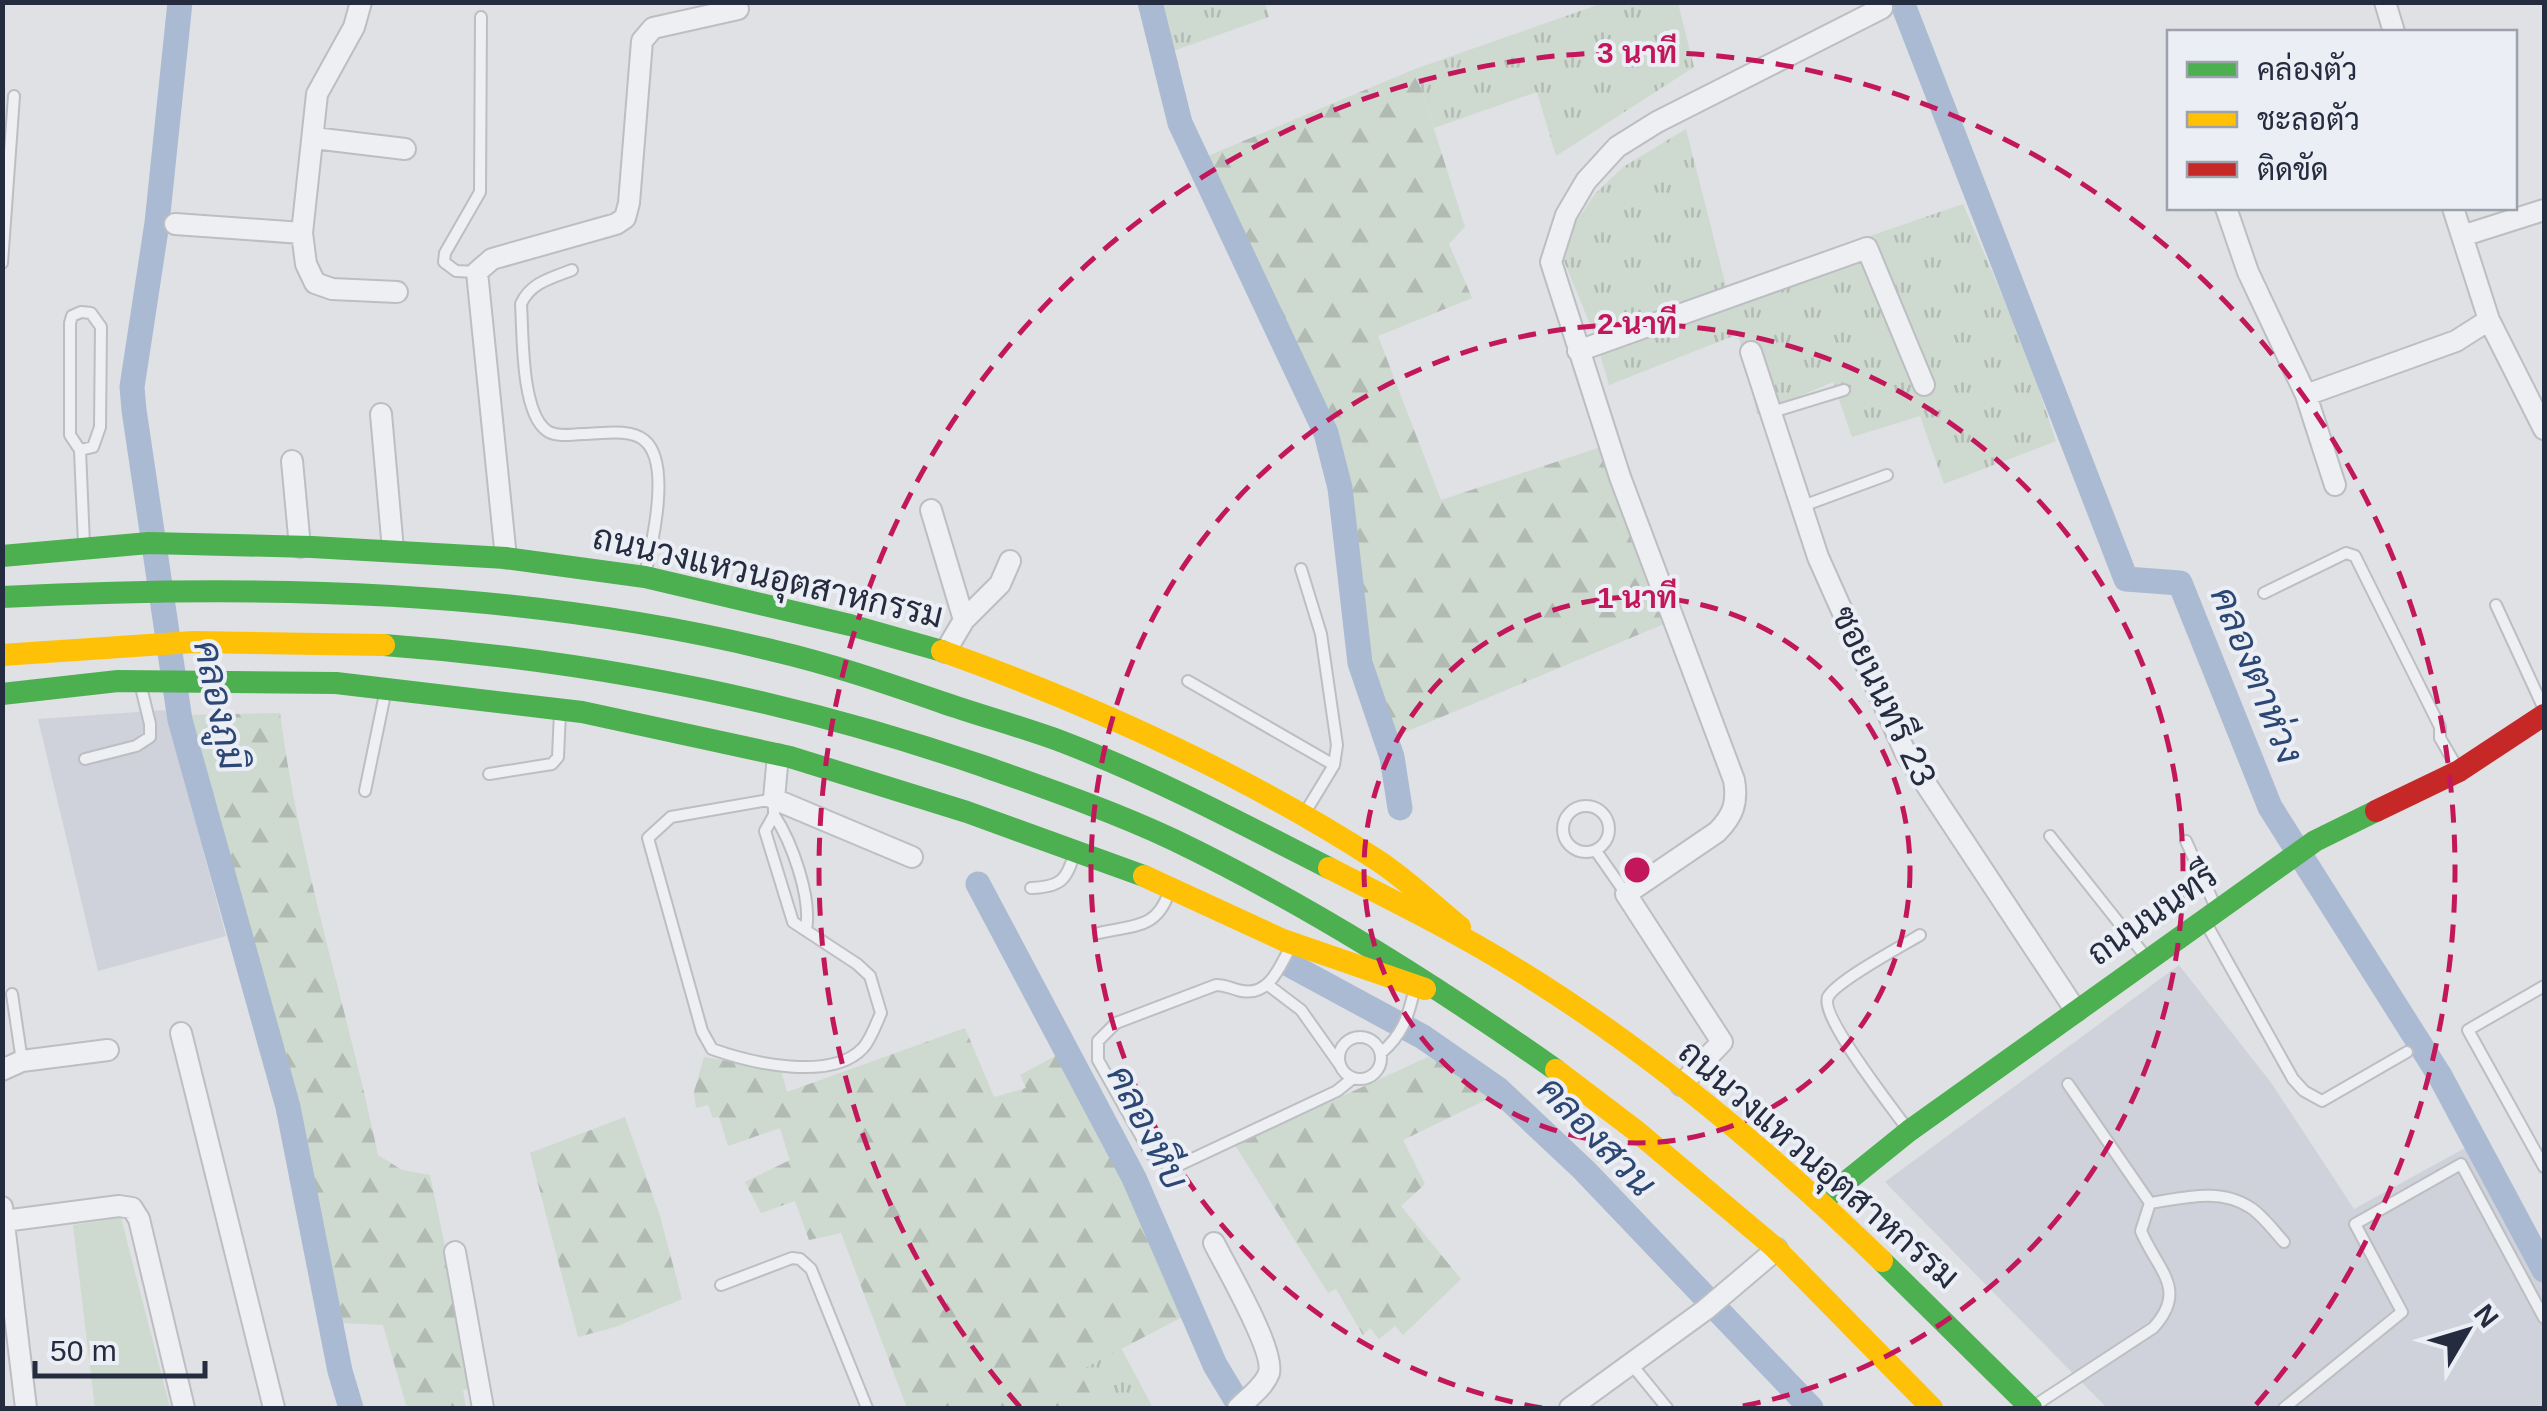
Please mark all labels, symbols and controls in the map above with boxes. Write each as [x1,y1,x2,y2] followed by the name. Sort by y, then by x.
[2167,30,2517,210] legend
[1597,33,1677,69] text: 3 นาที
[2257,51,2357,86] text: คล่องตัว
[2257,101,2360,136] text: ชะลอตัว
[2257,151,2329,186] text: ติดขัด
[1597,304,1677,340] text: 2 นาที
[588,516,947,640] street label: ถนนวงแหวนอุตสาหกรรม
[1597,578,1677,614] text: 1 นาที
[2203,580,2312,770] water label: คลองตาห่วง
[1824,598,1947,792] street label: ซอยนนทรี 23
[182,636,254,775] water label: คลองภูมิ
[1619,852,1655,888] centre of rings
[2078,852,2224,972] street label: ถนนนนทรี
[1668,1031,1967,1300] street label: ถนนวงแหวนอุตสาหกรรม
[1099,1057,1199,1196] water label: คลองหีบ
[1530,1067,1664,1205] water label: คลองสวน
[2417,1281,2517,1381] north arrow
[2468,1298,2505,1333] text: N
[35,1316,205,1378] scale bar
[50,1334,117,1367] text: 50 m

